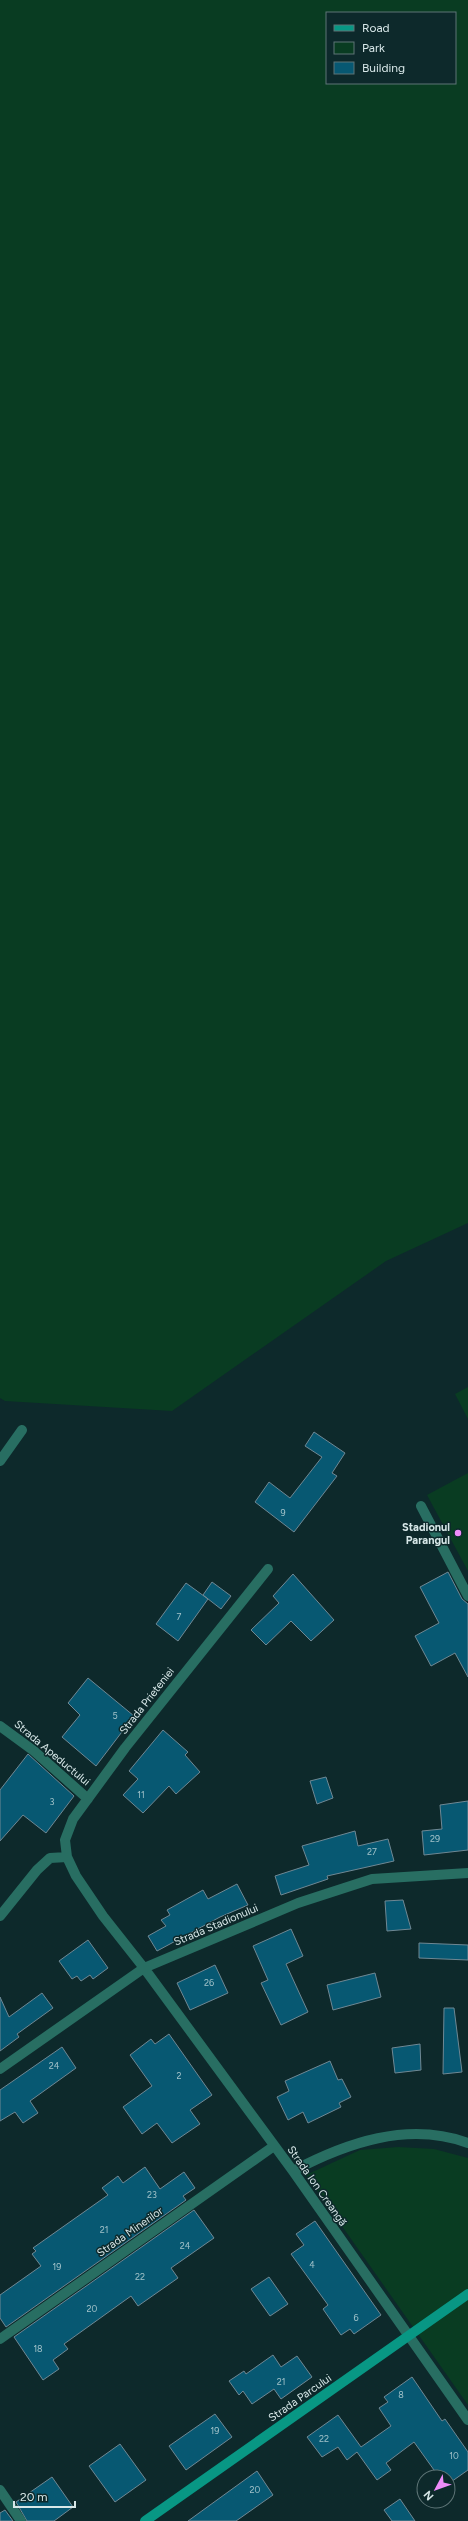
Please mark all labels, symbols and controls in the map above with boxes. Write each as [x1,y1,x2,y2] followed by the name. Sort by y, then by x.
[326,12,456,84] legend
[362,21,390,35] text: Road
[362,41,385,55] text: Park
[362,61,405,75] text: Building
[280,1507,286,1518] house number: 9
[402,1521,450,1547] place label: Stadionul Parangul
[453,1528,463,1538] marker: Stadionul Parangul
[177,1611,182,1622] house number: 7
[117,1665,177,1737] street label: Strada Prieteniei
[112,1710,118,1721] house number: 5
[11,1718,93,1788] street label: Strada Apeductului
[137,1789,145,1800] house number: 11
[50,1796,55,1807] house number: 3
[430,1833,440,1844] house number: 29
[367,1846,377,1857] house number: 27
[172,1901,260,1949] street label: Strada Stadionului
[204,1977,214,1988] house number: 26
[49,2060,60,2071] house number: 24
[176,2070,182,2081] house number: 2
[285,2143,349,2229] street label: Strada Ion Creangă
[147,2189,157,2200] house number: 23
[94,2204,166,2260] street label: Strada Minerilor
[100,2224,108,2235] house number: 21
[180,2240,191,2251] house number: 24
[309,2259,315,2270] house number: 4
[53,2261,61,2272] house number: 19
[135,2271,145,2282] house number: 22
[87,2303,98,2314] house number: 20
[353,2312,359,2323] house number: 6
[33,2343,43,2354] house number: 18
[266,2372,334,2424] street label: Strada Parcului
[277,2376,285,2387] house number: 21
[398,2389,404,2400] house number: 8
[211,2425,219,2436] house number: 19
[319,2433,329,2444] house number: 22
[449,2450,459,2461] house number: 10
[416,2469,456,2509] north arrow
[14,2483,75,2509] scale bar
[250,2484,261,2495] house number: 20
[421,2488,437,2503] text: N
[20,2490,48,2504] text: 20 m

